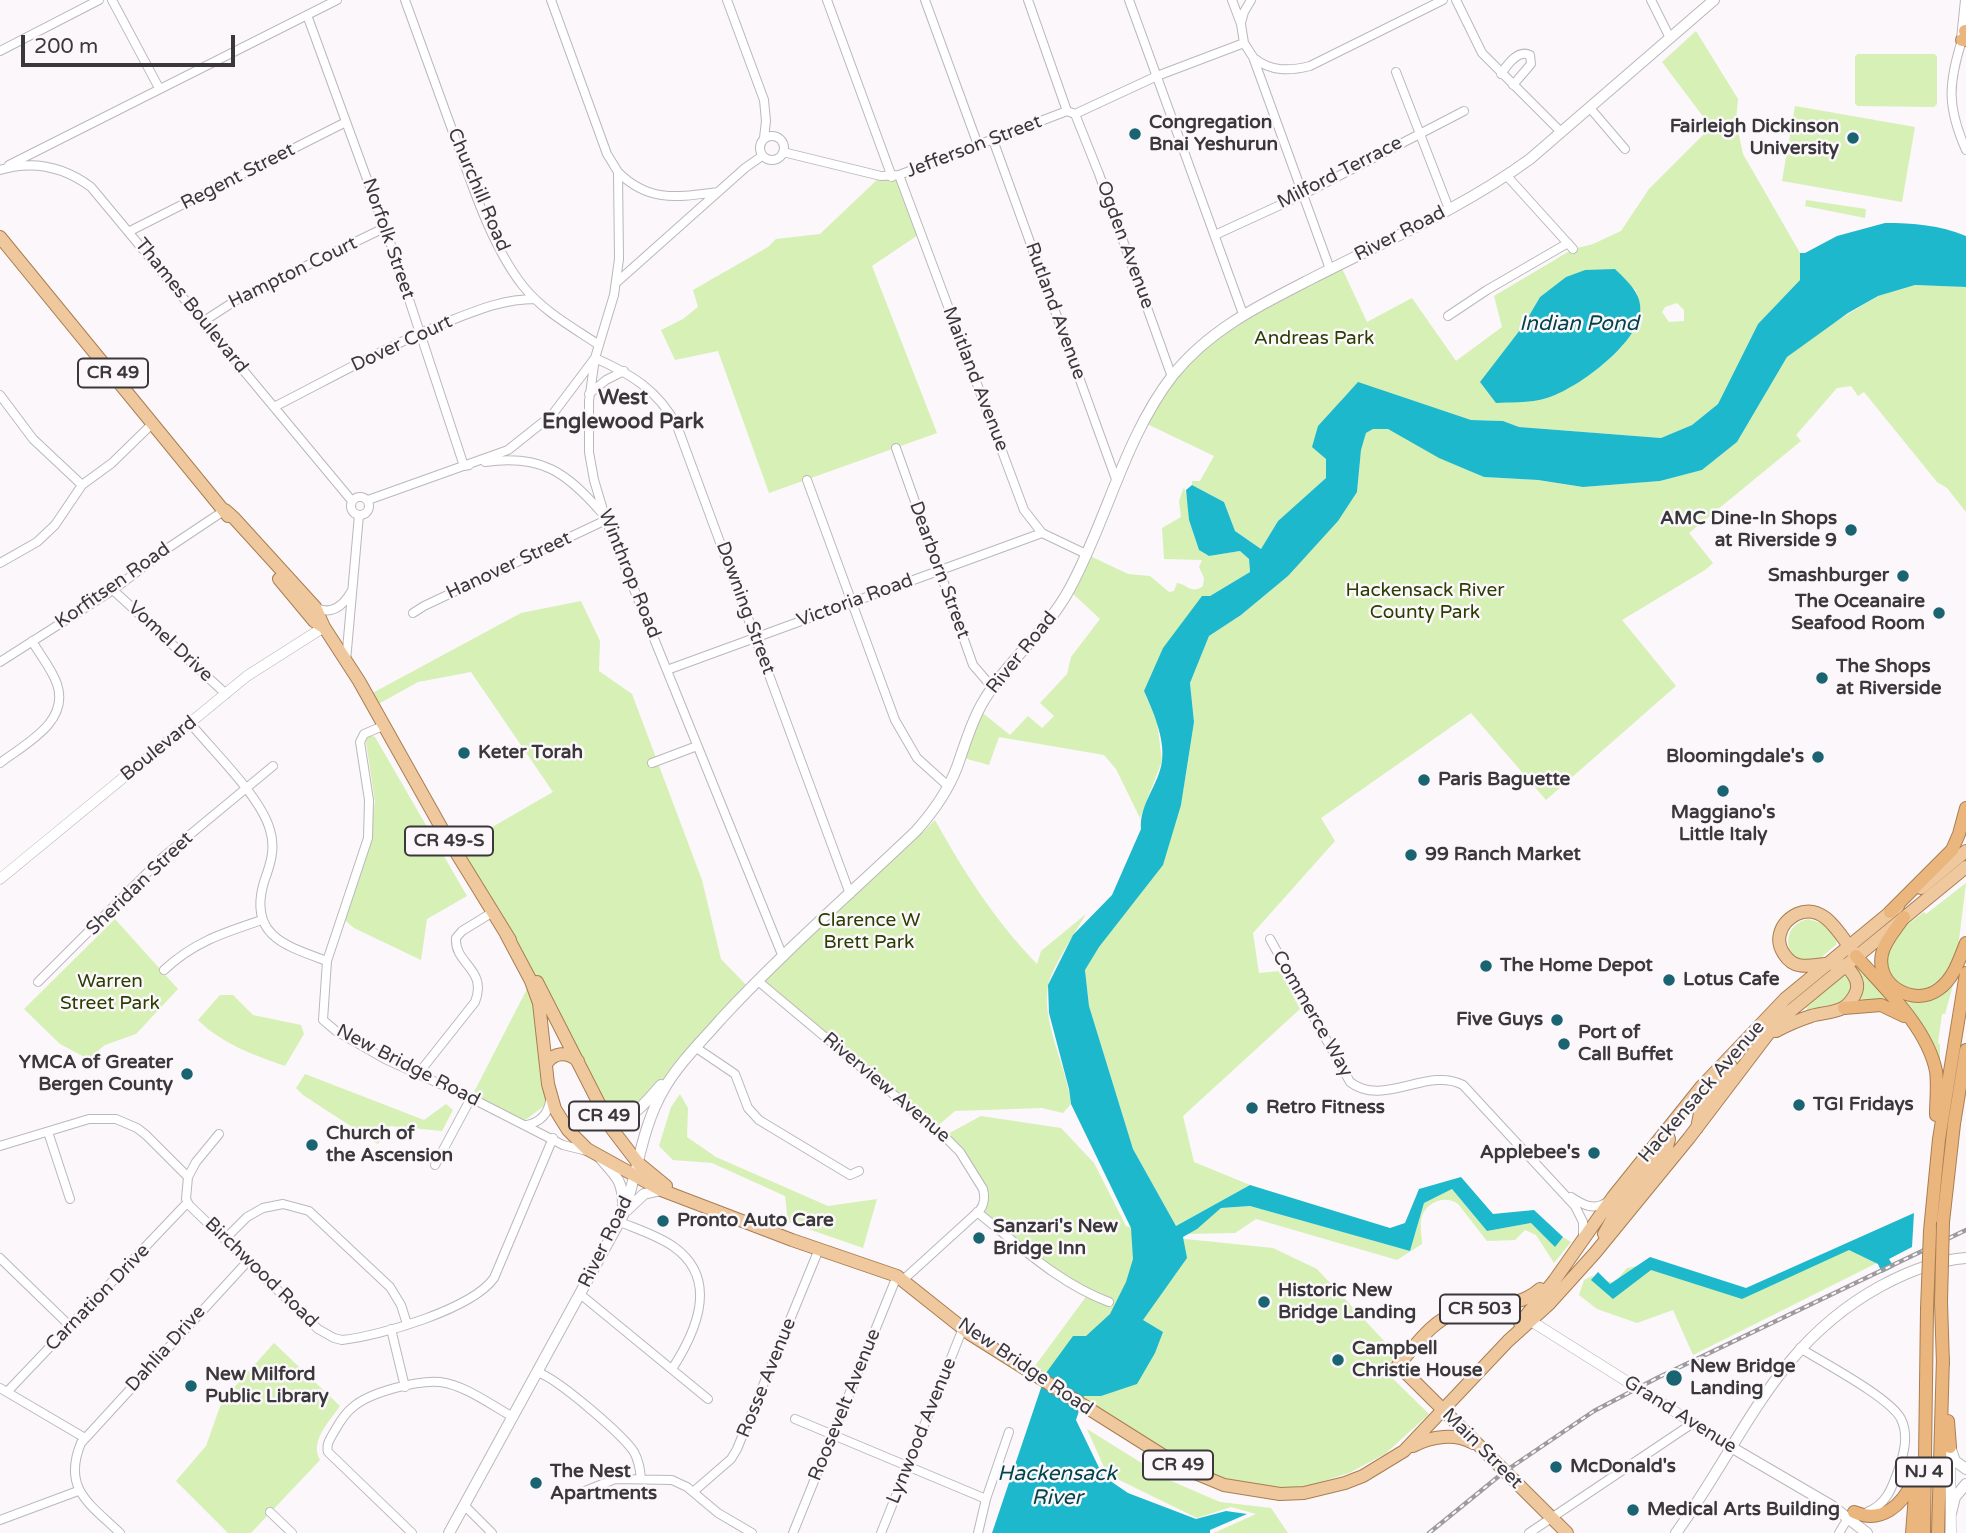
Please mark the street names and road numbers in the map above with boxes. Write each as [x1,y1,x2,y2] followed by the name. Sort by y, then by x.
[903,111,1045,183] street label: Jefferson Street
[442,125,514,255] street label: Churchill Road
[1274,132,1406,214] street label: Milford Terrace
[177,138,299,216] street label: Regent Street
[357,176,419,302] street label: Norfolk Street
[1091,178,1159,312] street label: Ogden Avenue
[1351,201,1449,267] street label: River Road
[225,232,361,314] street label: Hampton Court
[130,234,252,378] street label: Thames Boulevard
[1020,239,1090,383] street label: Rutland Avenue
[937,304,1013,454] street label: Maitland Avenue
[348,311,456,377] street label: Dover Court
[78,358,148,388] road number: CR 49
[904,498,974,642] street label: Dearborn Street
[593,506,665,642] street label: Winthrop Road
[443,527,575,605] street label: Hanover Street
[51,538,175,634] street label: Korfitsen Road
[710,539,780,677] street label: Downing Street
[794,569,916,633] street label: Victoria Road
[123,597,217,687] street label: Vomel Drive
[982,607,1062,699] street label: River Road
[116,711,202,787] street label: Boulevard
[405,826,493,856] road number: CR 49-S
[82,827,198,941] street label: Sheridan Street
[1267,947,1357,1081] street label: Commerce Way
[1634,1016,1770,1168] street label: Hackensack Avenue
[332,1020,484,1112] street label: New Bridge Road
[818,1028,954,1148] street label: Riverview Avenue
[569,1101,639,1130] road number: CR 49
[574,1193,638,1291] street label: River Road
[200,1213,322,1333] street label: Birchwood Road
[41,1240,155,1356] street label: Carnation Drive
[1440,1294,1520,1324] road number: CR 503
[121,1301,211,1397] street label: Dahlia Drive
[953,1313,1097,1421] street label: New Bridge Road
[733,1315,801,1441] street label: Rosse Avenue
[804,1326,886,1484] street label: Roosevelt Avenue
[882,1355,962,1507] street label: Lynwood Avenue
[1619,1371,1741,1459] street label: Grand Avenue
[1437,1404,1527,1494] street label: Main Street
[1143,1450,1213,1480] road number: CR 49
[1896,1457,1952,1486] road number: NJ 4

